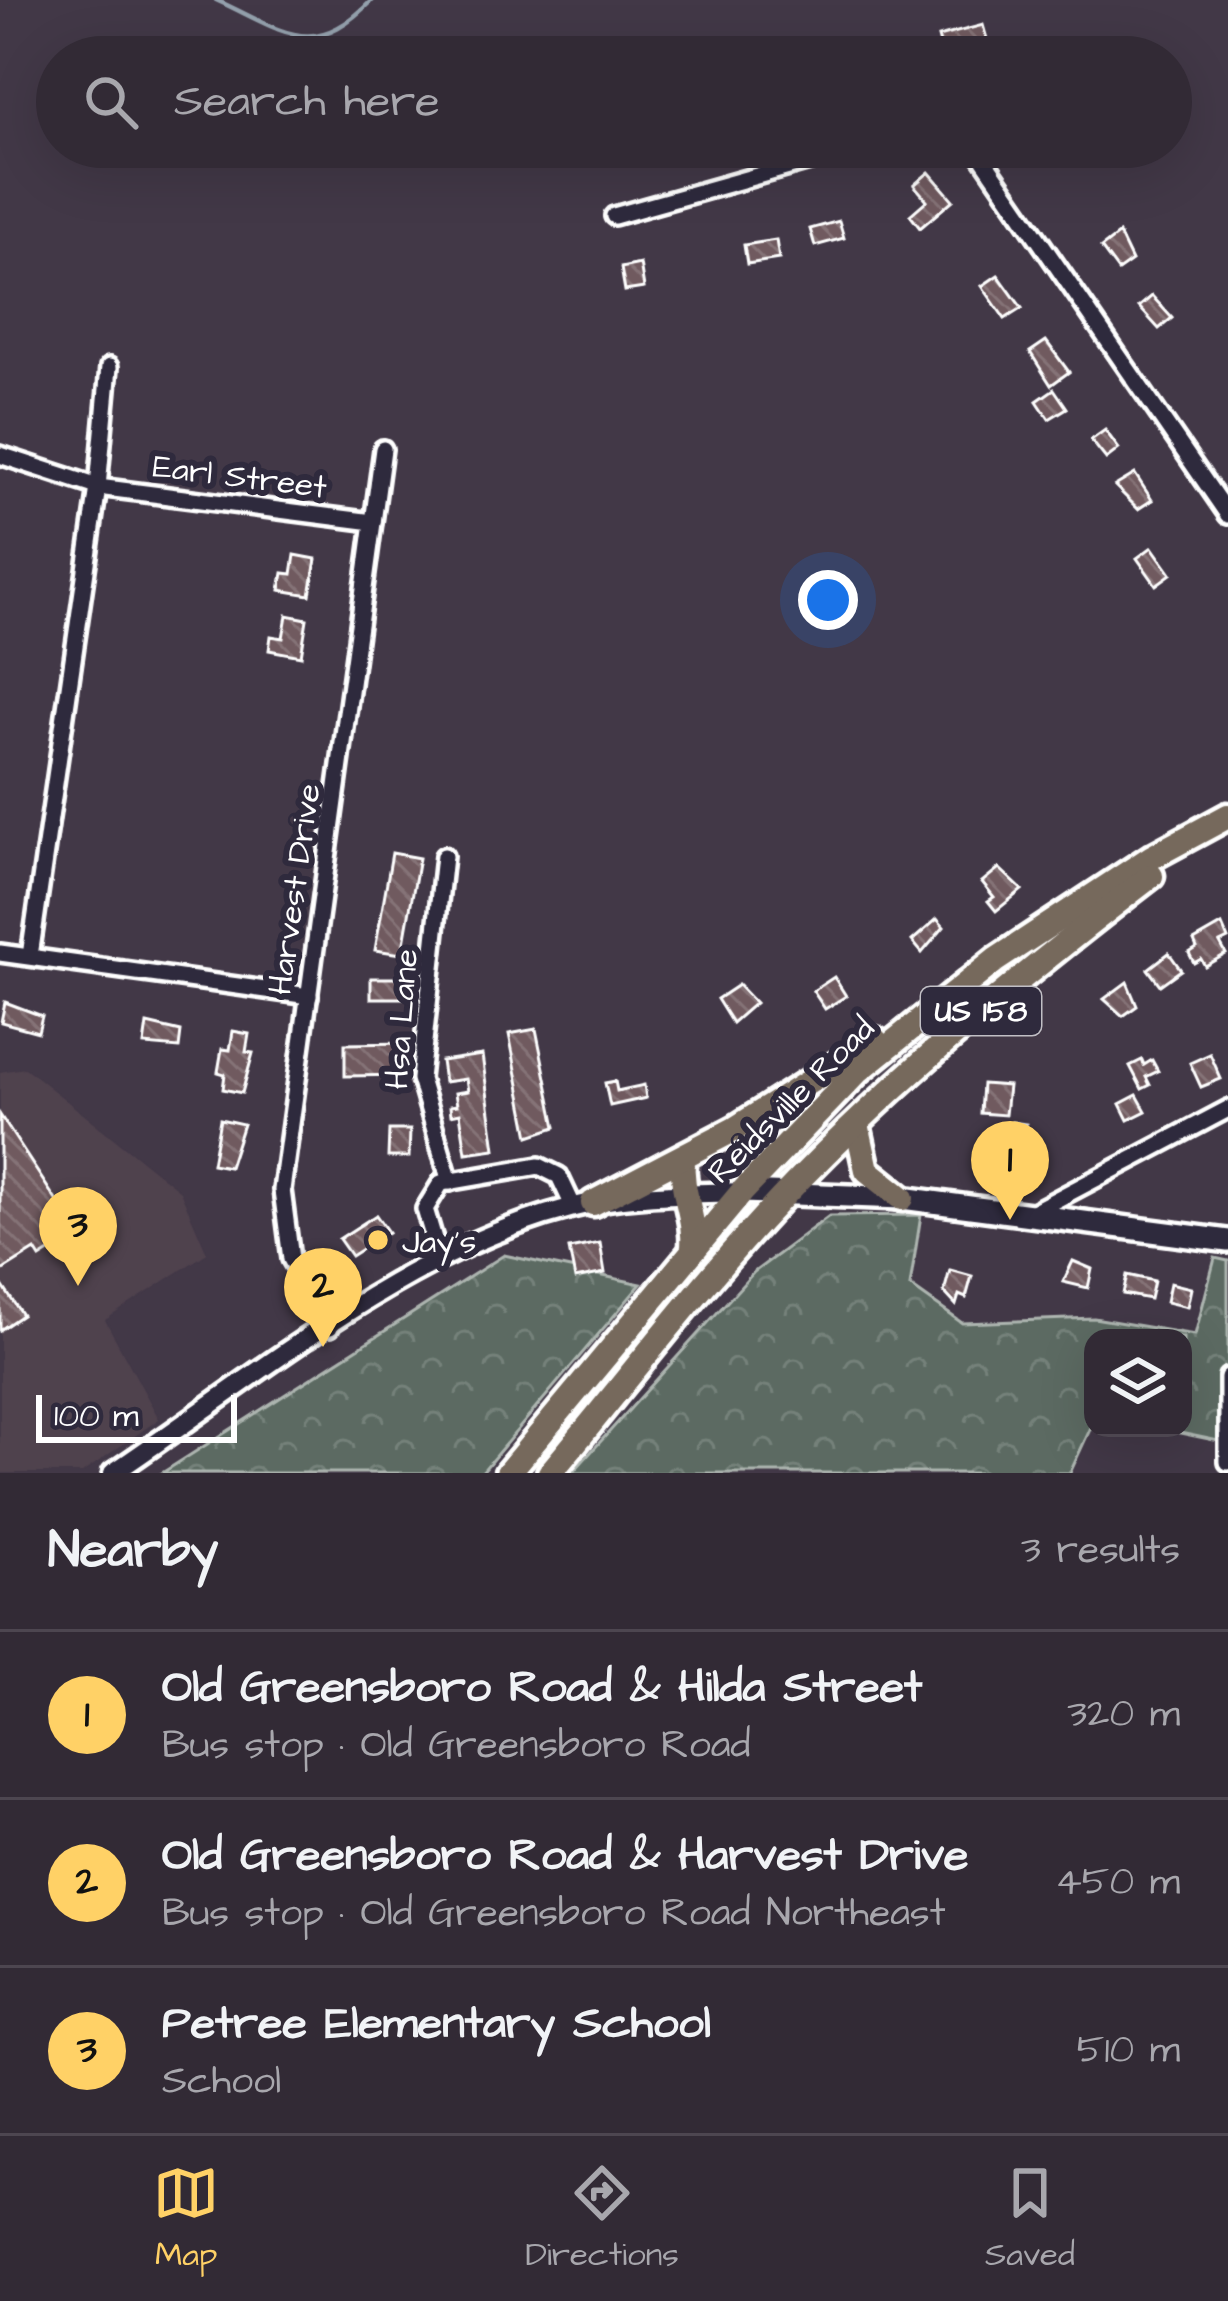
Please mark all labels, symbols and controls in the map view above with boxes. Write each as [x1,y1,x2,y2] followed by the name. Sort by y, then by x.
[36,36,1192,168] search box
[78,69,144,135] icon: search
[174,71,440,133] text: Search here
[150,444,329,510] street label: Earl Street
[798,570,858,630] your location
[257,781,333,998] street label: Harvest Drive
[374,947,430,1091] street label: Hsa Lane
[921,987,1041,1035] road number: US 158
[698,1007,885,1194] street label: Reidsville Road
[971,1121,1049,1220] pin: 1
[39,1187,117,1286] pin: 3
[402,1219,476,1266] place label: Jay's
[365,1227,391,1253] marker: Jay's
[284,1248,362,1347] pin: 2
[1084,1329,1192,1437] map controls
[1084,1329,1192,1437] button: layers
[36,1389,237,1442] scale bar
[54,1393,139,1439] text: 100 m
[48,1516,218,1587] text: Nearby
[1021,1524,1180,1578] text: 3 results
[162,1657,922,1719] text: Old Greensboro Road & Hilda Street
[85,1688,90,1742] text: 1
[1067,1688,1180,1742] text: 320 m
[162,1719,751,1773] text: Bus stop · Old Greensboro Road
[162,1825,968,1887] text: Old Greensboro Road & Harvest Drive
[76,1856,98,1910] text: 2
[1055,1856,1180,1910] text: 450 m
[162,1887,945,1941] text: Bus stop · Old Greensboro Road Northeast
[162,1993,711,2055] text: Petree Elementary School
[77,2024,97,2078] text: 3
[1077,2024,1180,2078] text: 510 m
[162,2055,281,2109] text: School
[153,2160,219,2278] tab: Map
[525,2160,679,2278] tab: Directions
[985,2160,1075,2278] tab: Saved

